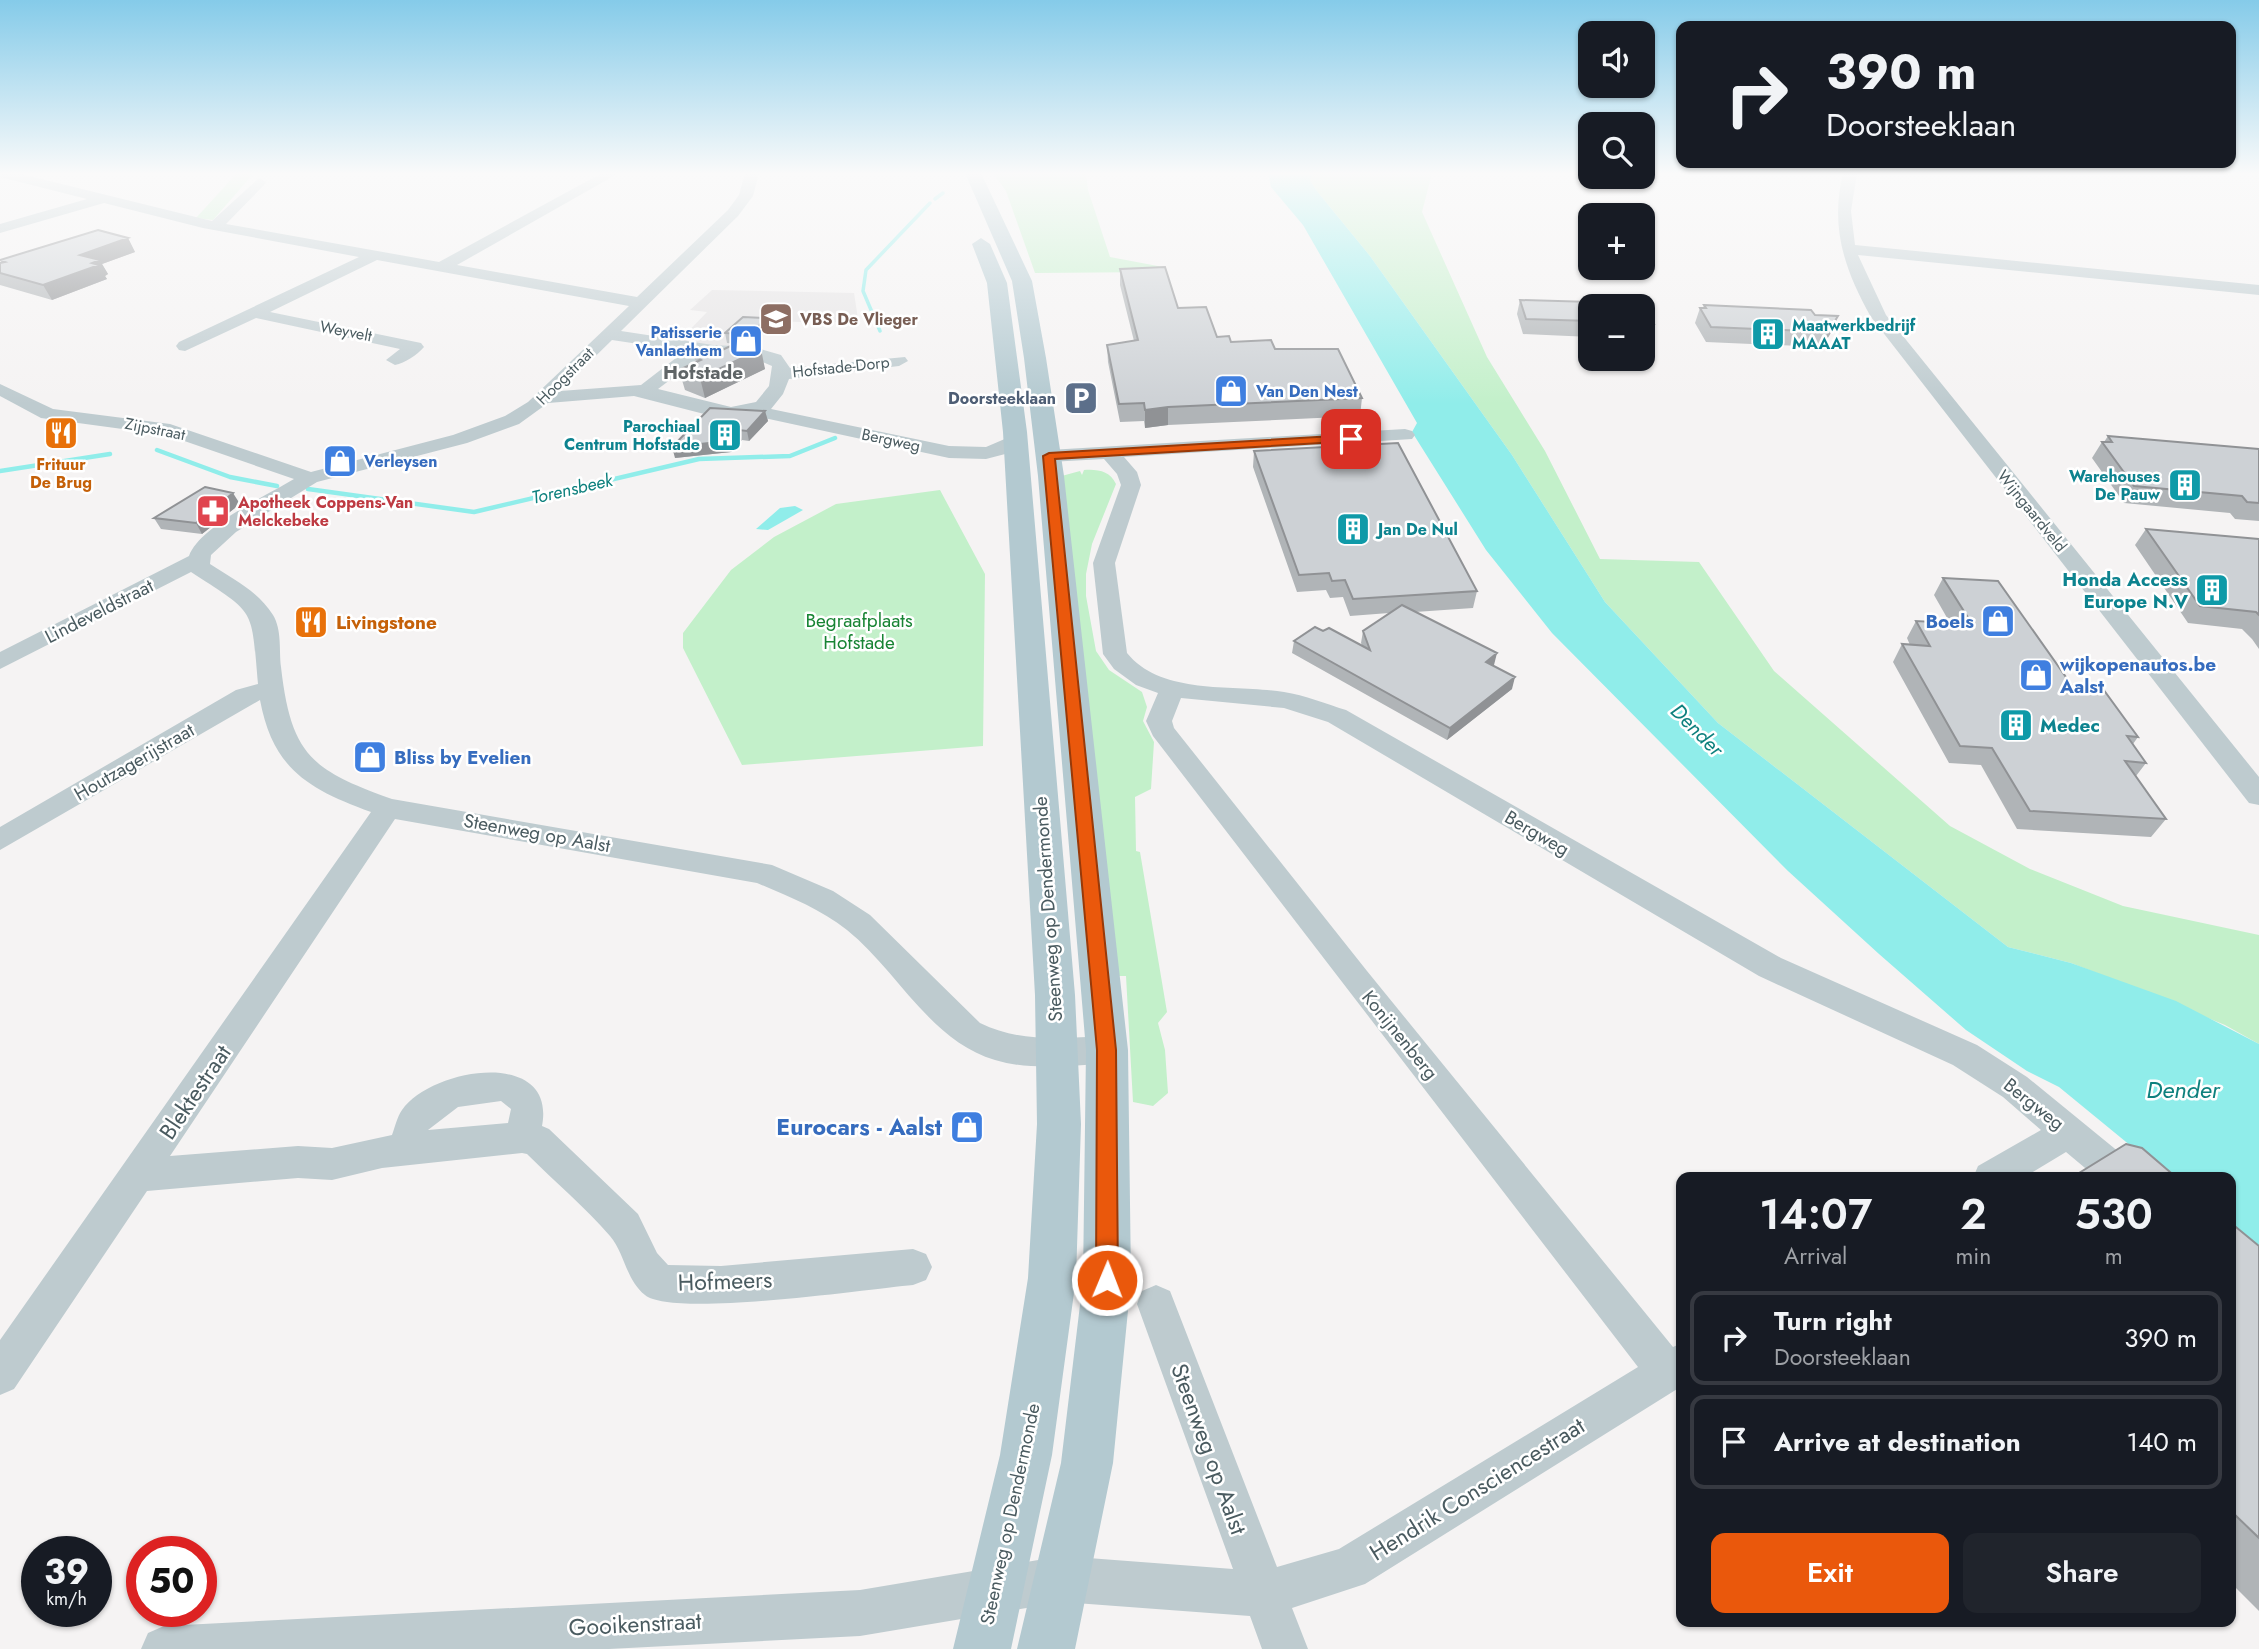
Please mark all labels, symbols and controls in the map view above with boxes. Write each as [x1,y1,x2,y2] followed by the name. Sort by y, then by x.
[1578,21,1655,371] map controls
[1578,21,1655,98] button: sound
[1826,37,1977,107] text: 390 m
[1711,49,1802,140] icon: right
[1826,102,2016,148] text: Doorsteeklaan
[1578,112,1655,189] button: search
[1578,203,1655,280] button: +
[1578,294,1655,371] button: −
[757,300,795,338] school or university icon: VBS De Vlieger
[799,308,918,331] place label: VBS De Vlieger
[1792,314,1917,355] place label: Maatwerkbedrijf MAAAT
[318,315,374,347] street label: Weyvelt
[1749,315,1787,353] building icon: Maatwerkbedrijf MAAAT
[634,321,722,362] place label: Patisserie Vanlaethem
[727,322,765,360] shop icon: Patisserie Vanlaethem
[531,342,599,410] street label: Hoogstraat
[791,350,891,384] street label: Hofstade-Dorp
[663,359,743,386] district label: Hofstade
[1212,372,1250,410] shop icon: Van Den Nest
[1062,379,1100,417] parking icon: Doorsteeklaan
[1255,380,1359,403] place label: Van Den Nest
[948,387,1056,410] place label: Doorsteeklaan
[1321,409,1381,469] pin
[123,412,187,446] street label: Zijpstraat
[42,414,80,452] restaurant icon: Frituur De Brug
[564,415,700,456] place label: Parochiaal Centrum Hofstade
[706,416,744,454] building icon: Parochiaal Centrum Hofstade
[1332,420,1370,458] icon: arrive
[859,423,923,457] street label: Bergweg
[321,442,359,480] shop icon: Verleysen
[363,450,437,473] place label: Verleysen
[30,453,92,494] place label: Frituur De Brug
[1992,465,2072,557] street label: Wijngaardveld
[2069,465,2161,506] place label: Warehouses De Pauw
[2166,466,2204,504] building icon: Warehouses De Pauw
[529,467,616,511] water label: Torensbeek
[237,491,413,532] place label: Apotheek Coppens-Van Melckebeke
[194,492,232,530] pharmacy icon: Apotheek Coppens-Van Melckebeke
[1334,510,1372,548] building icon: Jan De Nul
[1375,518,1458,541] place label: Jan De Nul
[2062,566,2188,615] place label: Honda Access Europe N.V
[2193,571,2231,609] building icon: Honda Access Europe N.V
[40,572,158,650] street label: Lindeveldstraat
[1979,602,2017,640] shop icon: Boels
[292,603,330,641] restaurant icon: Livingstone
[805,607,913,656] park label: Begraafplaats Hofstade
[1925,608,1974,635] place label: Boels
[336,609,437,636] place label: Livingstone
[2059,651,2216,700] place label: wijkopenautos.be Aalst
[2017,656,2055,694] shop icon: wijkopenautos.be Aalst
[1664,697,1731,764] water label: Dender
[1997,706,2035,744] building icon: Medec
[2040,712,2100,739] place label: Medec
[69,716,199,807] street label: Houtzagerijstraat
[351,738,389,776] shop icon: Bliss by Evelien
[394,744,531,771] place label: Bliss by Evelien
[1027,795,1069,1023] street label: Steenweg op Dendermonde
[1500,804,1574,862] street label: Bergweg
[462,807,613,859] street label: Steenweg op Aalst
[1356,985,1444,1085] street label: Konijnenberg
[151,1037,239,1146] street label: Blektestraat
[1998,1072,2070,1136] street label: Bergweg
[2146,1072,2222,1107] water label: Dender
[948,1108,986,1146] shop icon: Eurocars - Aalst
[776,1110,943,1144] place label: Eurocars - Aalst
[1759,1184,1872,1245] text: 14:07
[1960,1184,1987,1245] text: 2
[2075,1184,2153,1245] text: 530
[1784,1239,1847,1273] text: Arrival
[1955,1239,1991,1273] text: min
[2105,1239,2123,1273] text: m
[1070,1243,1144,1317] position arrow
[677,1262,773,1300] street label: Hofmeers
[1774,1302,1892,1340] text: Turn right
[1715,1319,1753,1357] icon: right
[2124,1319,2197,1357] text: 390 m
[1774,1340,1911,1374] text: Doorsteeklaan
[1162,1359,1256,1540] street label: Steenweg op Aalst
[973,1401,1047,1627] street label: Steenweg op Dendermonde
[1363,1409,1592,1569] street label: Hendrik Consciencestraat
[1715,1423,1753,1461] icon: arrive
[1774,1423,2021,1461] text: Arrive at destination
[2126,1423,2197,1461] text: 140 m
[1711,1533,1949,1613] button: Exit
[1963,1533,2201,1613] button: Share
[126,1536,217,1627] speed limit sign: 50
[44,1547,89,1597] text: 39
[46,1586,87,1612] text: km/h
[568,1604,703,1644] street label: Gooikenstraat

